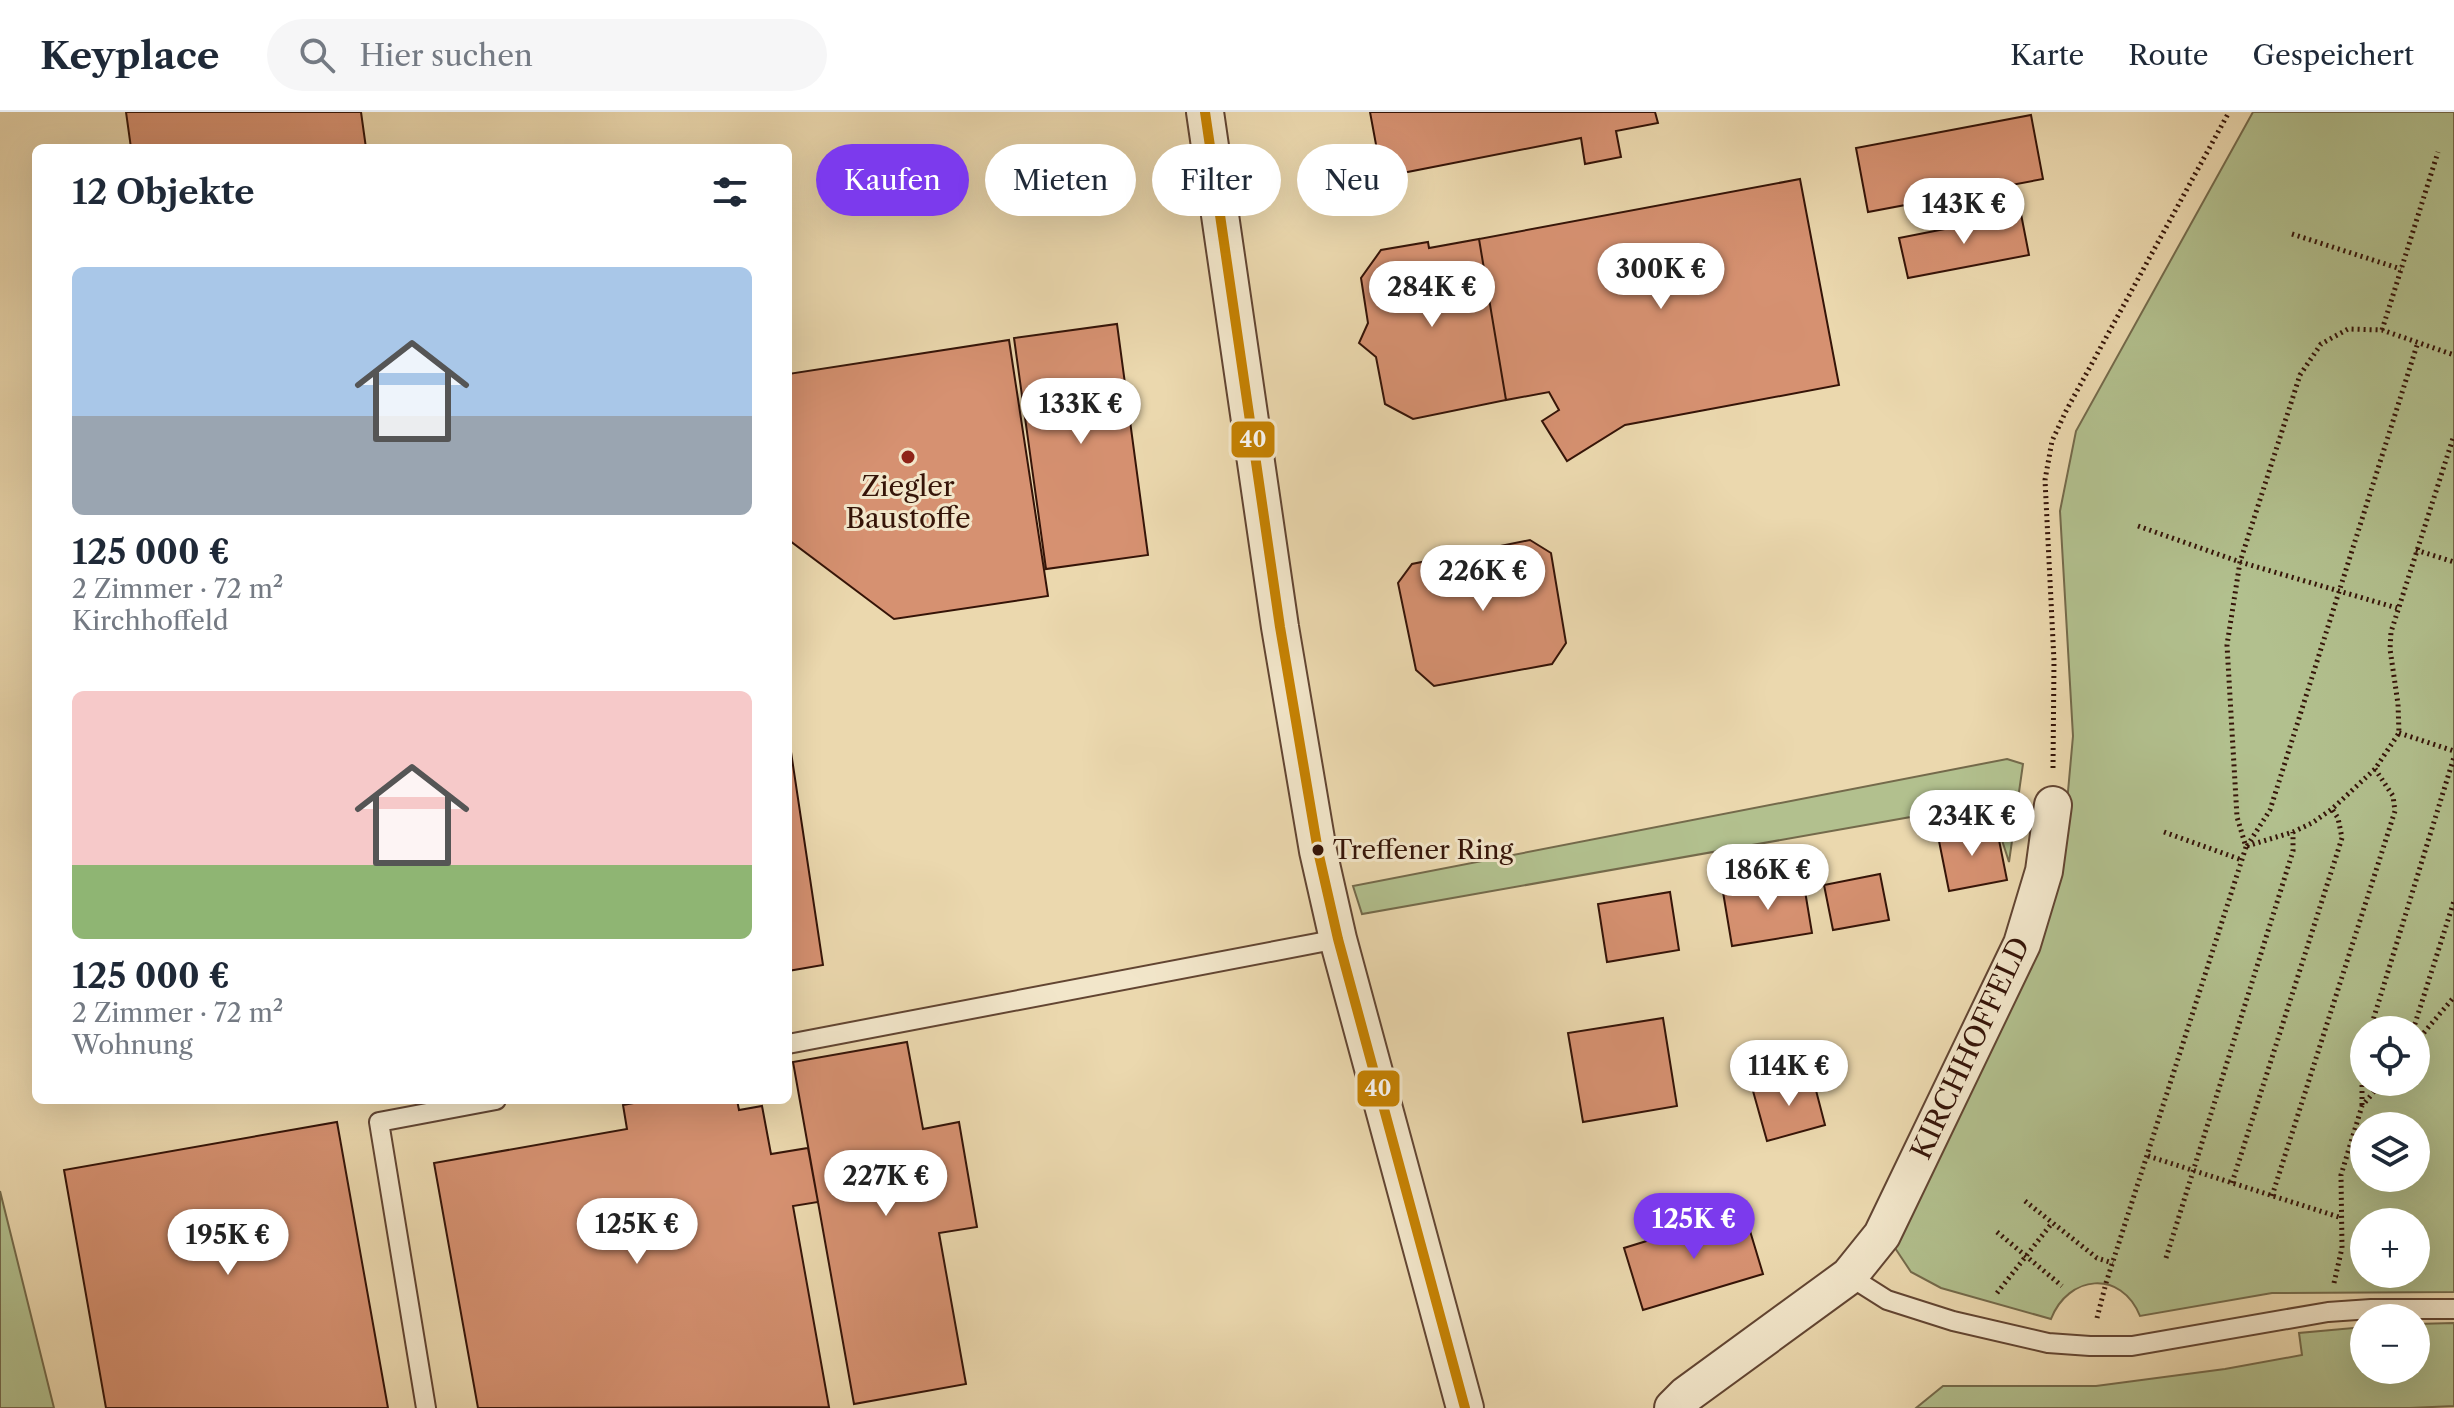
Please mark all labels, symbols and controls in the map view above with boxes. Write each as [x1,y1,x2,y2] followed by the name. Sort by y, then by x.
[267,19,827,91] search box
[40,32,219,79] text: Keyplace
[295,33,339,77] icon: search
[359,37,533,74] text: Hier suchen
[2010,38,2084,72] text: Karte
[2128,38,2209,72] text: Route
[2253,38,2414,72] text: Gespeichert
[816,144,969,216] chip: Kaufen
[985,144,1136,216] chip: Mieten
[1152,144,1281,216] chip: Filter
[1297,144,1408,216] chip: Neu
[708,170,752,214] icon: filters
[72,171,255,213] text: 12 Objekte
[1899,178,2029,246] pin: 143K €
[1922,188,2007,220] text: 143K €
[1596,243,1726,311] pin: 300K €
[1615,253,1707,285] text: 300K €
[1367,261,1497,329] pin: 284K €
[1387,271,1477,303] text: 284K €
[340,319,484,463] icon: home
[1016,378,1146,446] pin: 133K €
[1039,388,1123,420] text: 133K €
[1230,420,1276,459] line badge: 40
[1239,426,1267,453] text: 40
[899,448,917,466] marker: Ziegler Baustoffe
[845,469,971,535] place label: Ziegler Baustoffe
[72,531,230,573] text: 125 000 €
[1418,545,1548,613] pin: 226K €
[1438,555,1528,587] text: 226K €
[72,573,283,605] text: 2 Zimmer · 72 m²
[72,605,228,637] text: Kirchhoffeld
[340,743,484,887] icon: home
[1907,790,2037,858] pin: 234K €
[1928,800,2016,832] text: 234K €
[1333,834,1514,866] place label: Treffener Ring
[1310,842,1326,858] marker: Treffener Ring
[1703,844,1833,912] pin: 186K €
[1725,854,1811,886] text: 186K €
[1904,931,2036,1165] street label: KIRCHHOFFELD
[72,955,230,997] text: 125 000 €
[72,997,283,1029] text: 2 Zimmer · 72 m²
[2350,1016,2430,1384] map controls
[2350,1016,2430,1096] button: locate
[72,1029,193,1061] text: Wohnung
[1724,1040,1854,1108] pin: 114K €
[1748,1050,1830,1082] text: 114K €
[1356,1069,1401,1108] line badge: 40
[1364,1075,1392,1102] text: 40
[2350,1112,2430,1192] button: layers
[821,1150,951,1218] pin: 227K €
[842,1160,930,1192] text: 227K €
[1629,1193,1759,1261] pin: 125K €
[572,1198,702,1266] pin: 125K €
[1652,1203,1736,1235] text: 125K €
[595,1208,679,1240] text: 125K €
[2350,1208,2430,1288] button: +
[163,1209,293,1277] pin: 195K €
[186,1219,270,1251] text: 195K €
[2350,1304,2430,1384] button: −

